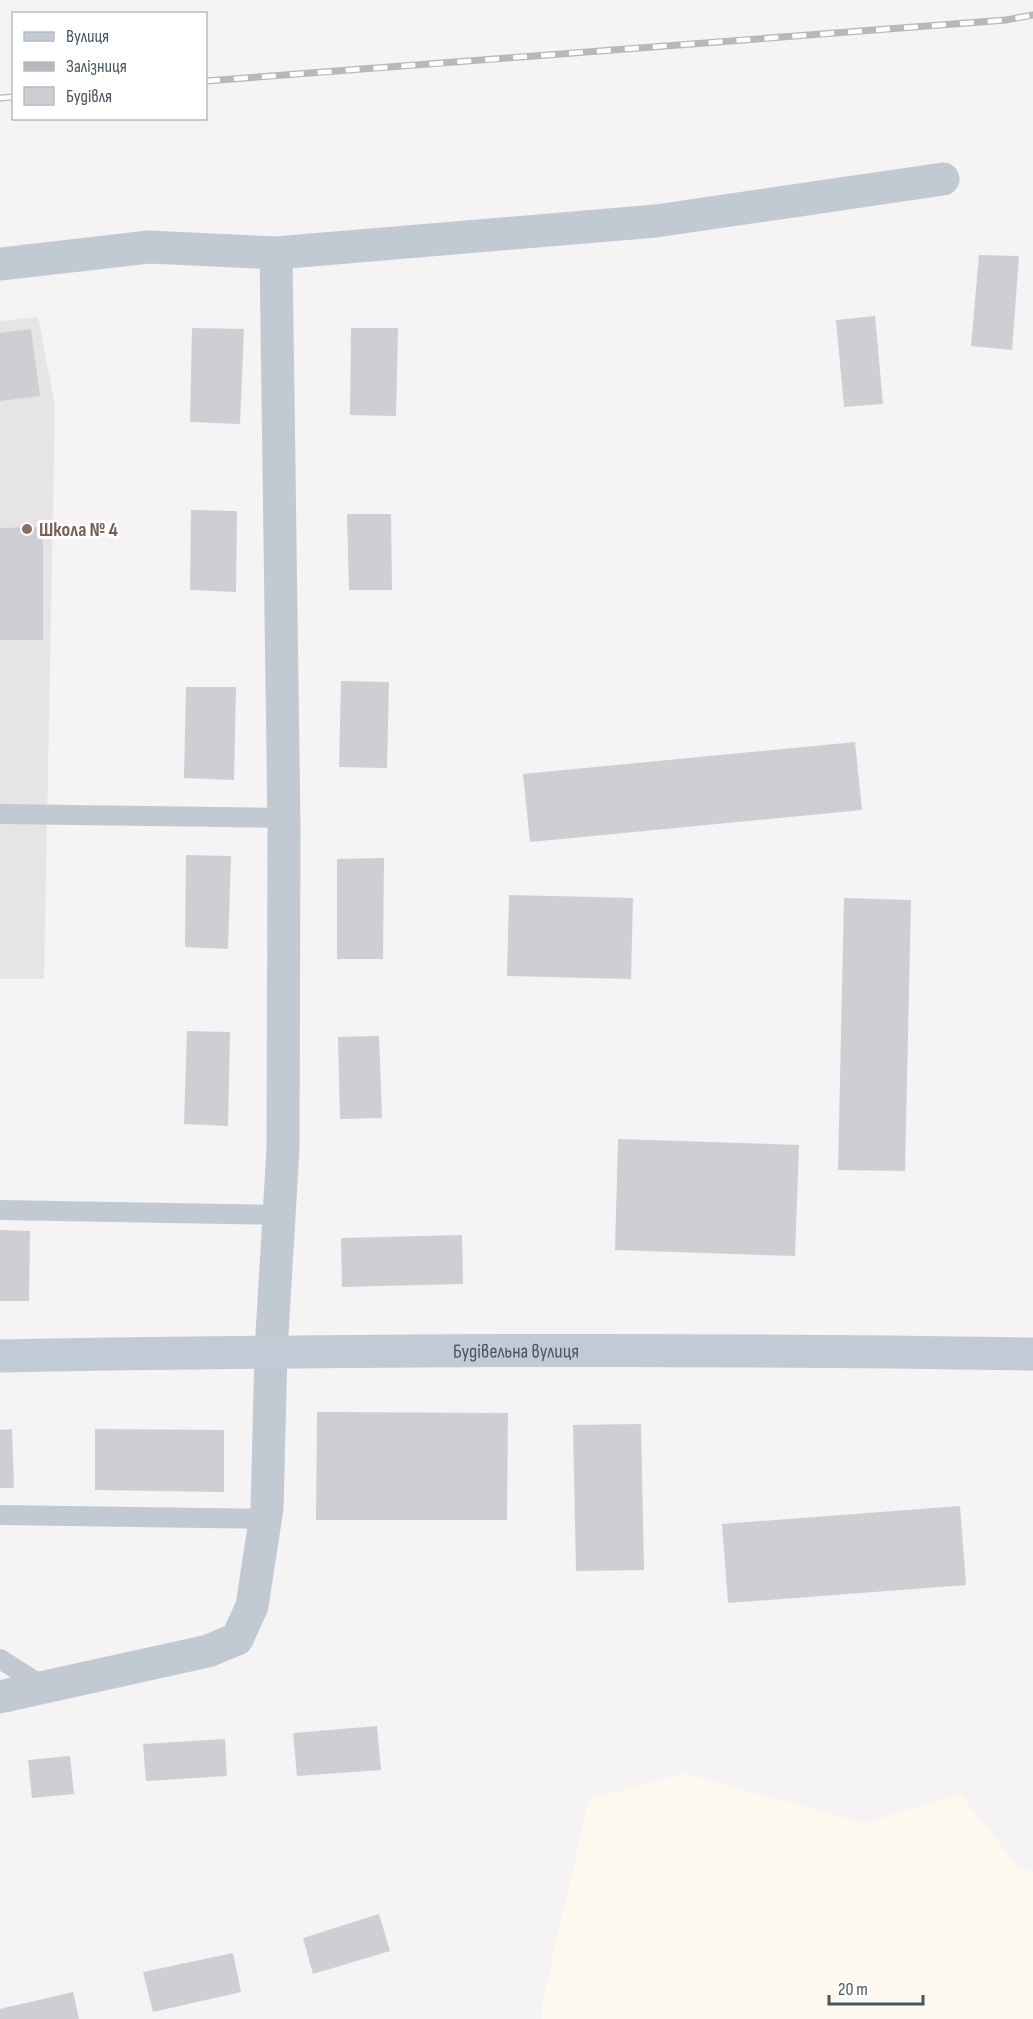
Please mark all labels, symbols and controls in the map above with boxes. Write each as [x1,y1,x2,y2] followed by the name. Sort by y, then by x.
[12,12,207,120] legend
[66,26,109,47] text: Вулиця
[66,56,127,77] text: Залізниця
[66,86,112,107] text: Будівля
[39,518,118,542] place label: Школа № 4
[20,522,34,536] marker: Школа № 4
[453,1339,579,1364] street label: Будівельна вулиця
[829,1968,924,2006] scale bar
[838,1979,868,2000] text: 20 m

